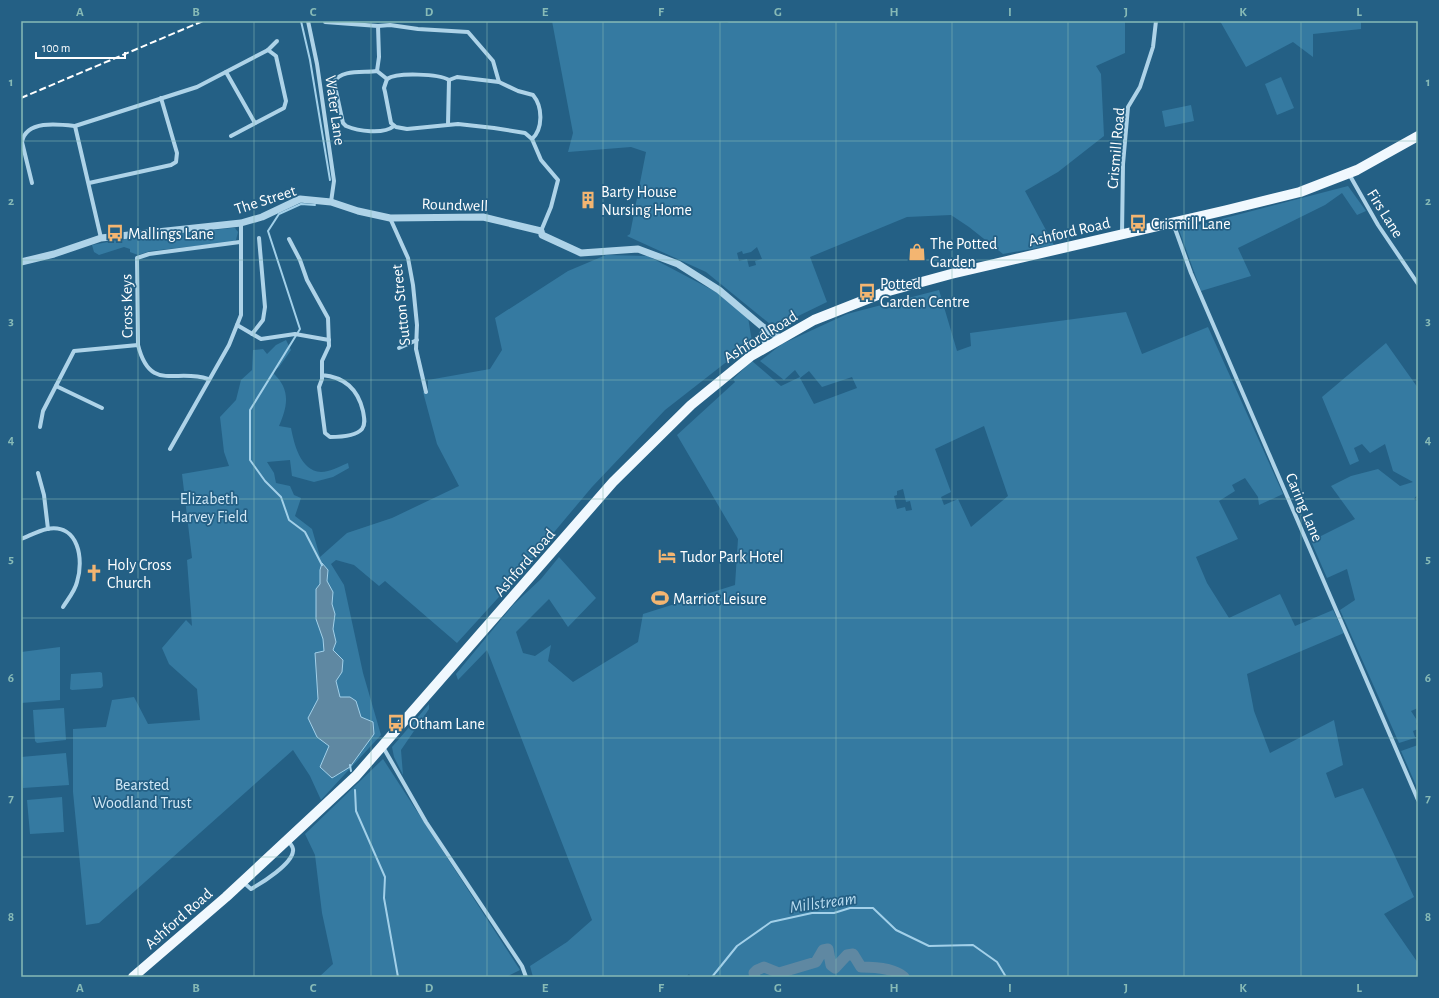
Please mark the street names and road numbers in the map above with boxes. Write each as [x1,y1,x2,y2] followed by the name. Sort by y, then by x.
[322,74,348,146] street label: Water Lane
[1104,107,1128,190] street label: Crismill Road
[233,183,298,217] street label: The Street
[1364,186,1406,241] street label: Firs Lane
[421,196,488,214] street label: Roundwell
[1027,215,1112,249] street label: Ashford Road
[389,263,413,346] street label: Sutton Street
[118,274,137,338] street label: Cross Keys
[721,308,800,366] street label: Ashford Road
[1282,471,1326,544] street label: Caring Lane
[491,526,558,599] street label: Ashford Road
[142,885,215,952] street label: Ashford Road

